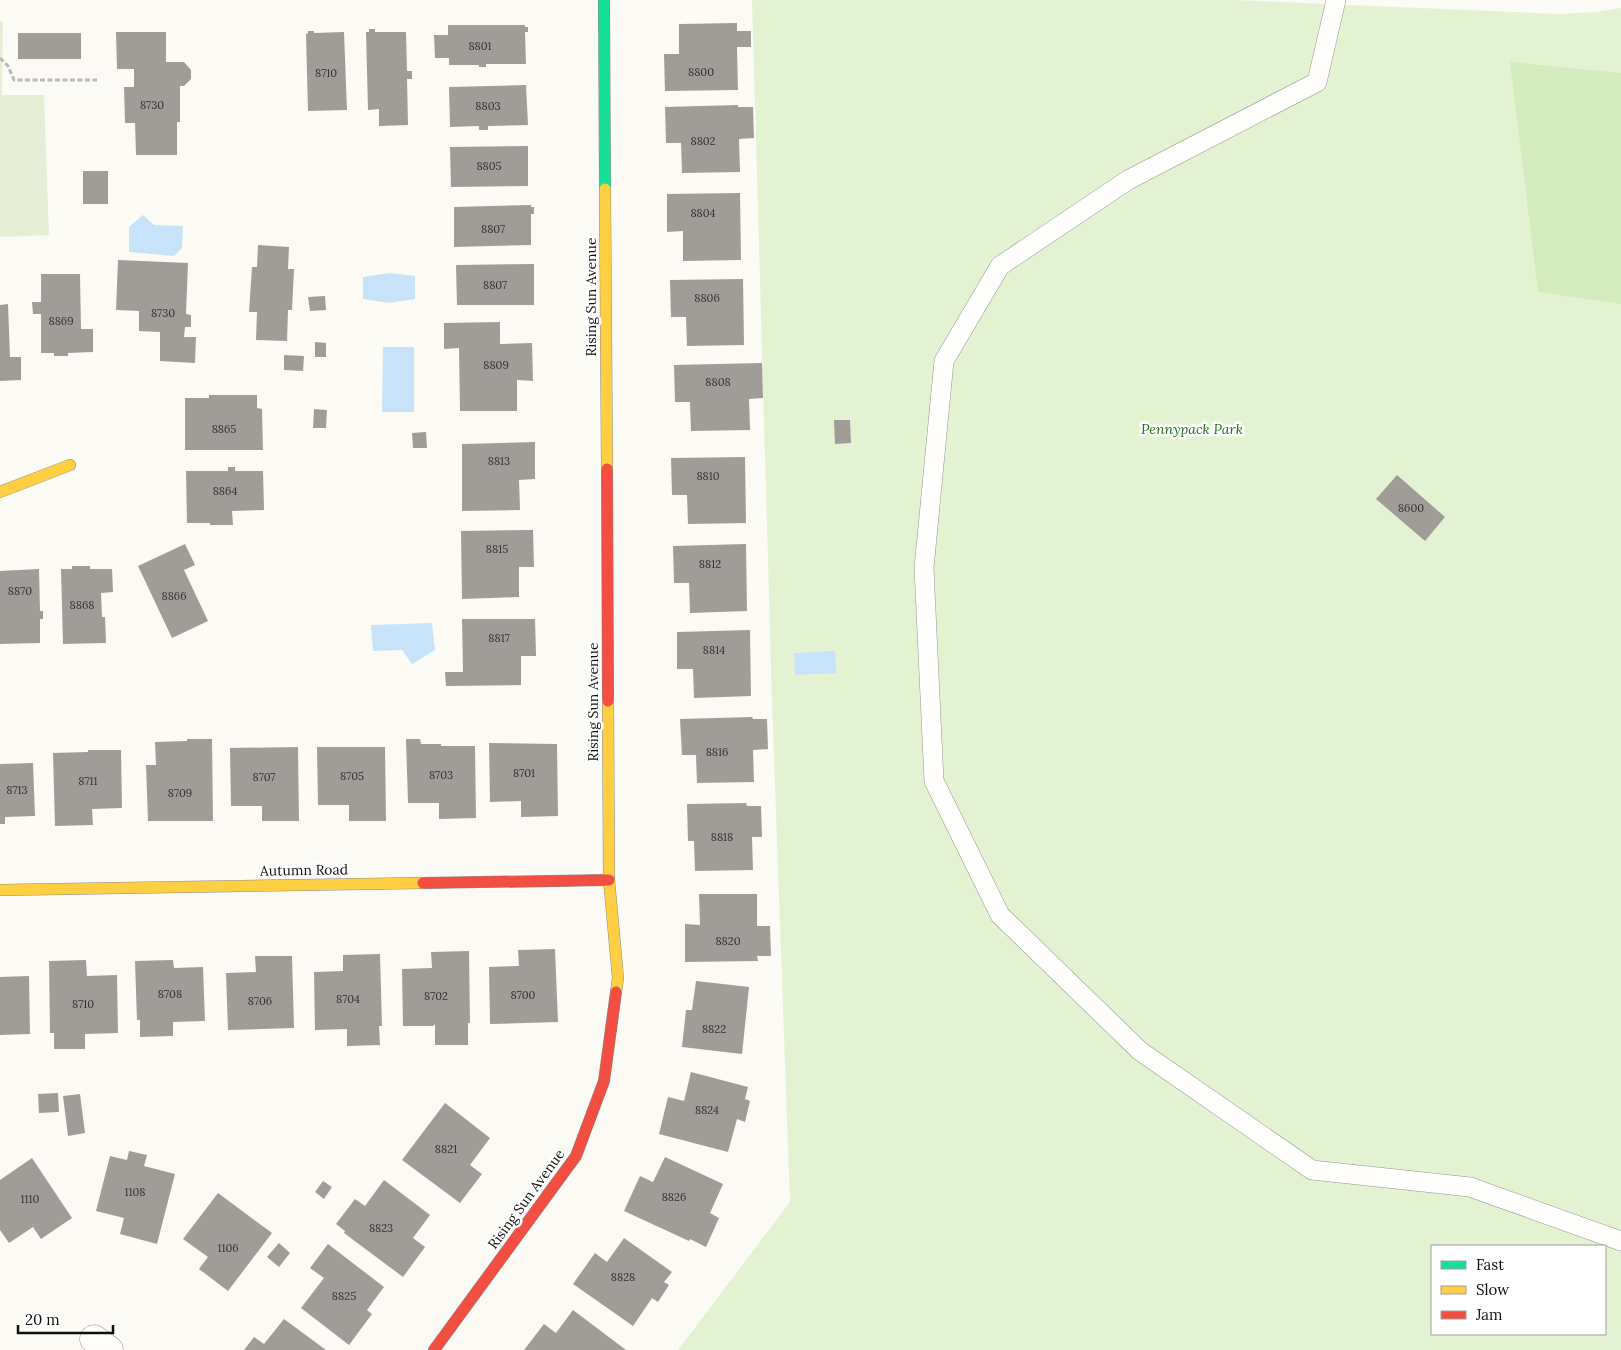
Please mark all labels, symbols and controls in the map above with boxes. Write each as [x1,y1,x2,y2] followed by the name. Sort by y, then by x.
[468,39,492,53] house number: 8801
[688,65,714,79] house number: 8800
[315,66,337,80] house number: 8710
[140,98,164,112] house number: 8730
[475,99,501,113] house number: 8803
[690,134,716,148] house number: 8802
[476,159,502,173] house number: 8805
[690,206,716,220] house number: 8804
[481,222,505,236] house number: 8807
[582,237,600,356] street label: Rising Sun Avenue
[483,278,507,292] house number: 8807
[694,291,720,305] house number: 8806
[151,306,175,320] house number: 8730
[48,314,74,328] house number: 8869
[483,358,509,372] house number: 8809
[705,375,731,389] house number: 8808
[1141,420,1243,438] park label: Pennypack Park
[212,422,236,436] house number: 8865
[488,454,510,468] house number: 8813
[696,469,720,483] house number: 8810
[213,484,237,498] house number: 8864
[1398,501,1424,515] house number: 8600
[486,542,508,556] house number: 8815
[699,557,721,571] house number: 8812
[8,584,32,598] house number: 8870
[161,589,187,603] house number: 8866
[70,598,94,612] house number: 8868
[488,631,510,645] house number: 8817
[584,642,602,761] street label: Rising Sun Avenue
[703,643,725,657] house number: 8814
[706,745,728,759] house number: 8816
[513,766,535,780] house number: 8701
[429,768,453,782] house number: 8703
[340,769,364,783] house number: 8705
[253,770,275,784] house number: 8707
[78,774,98,788] house number: 8711
[6,783,28,797] house number: 8713
[168,786,192,800] house number: 8709
[711,830,733,844] house number: 8818
[259,860,348,880] street label: Autumn Road
[715,934,741,948] house number: 8820
[158,987,182,1001] house number: 8708
[511,988,536,1002] house number: 8700
[424,989,448,1003] house number: 8702
[336,992,360,1006] house number: 8704
[248,994,272,1008] house number: 8706
[72,997,94,1011] house number: 8710
[702,1022,726,1036] house number: 8822
[695,1103,719,1117] house number: 8824
[435,1142,457,1156] house number: 8821
[484,1145,568,1252] street label: Rising Sun Avenue
[124,1185,146,1199] house number: 1108
[662,1190,686,1204] house number: 8826
[21,1192,40,1206] house number: 1110
[369,1221,393,1235] house number: 8823
[217,1241,239,1255] house number: 1106
[1431,1245,1606,1335] legend
[1476,1255,1504,1274] text: Fast
[611,1270,635,1284] house number: 8828
[1476,1280,1509,1299] text: Slow
[332,1289,356,1303] house number: 8825
[18,1302,112,1334] scale bar
[1475,1305,1503,1324] text: Jam
[25,1310,60,1329] text: 20 m

